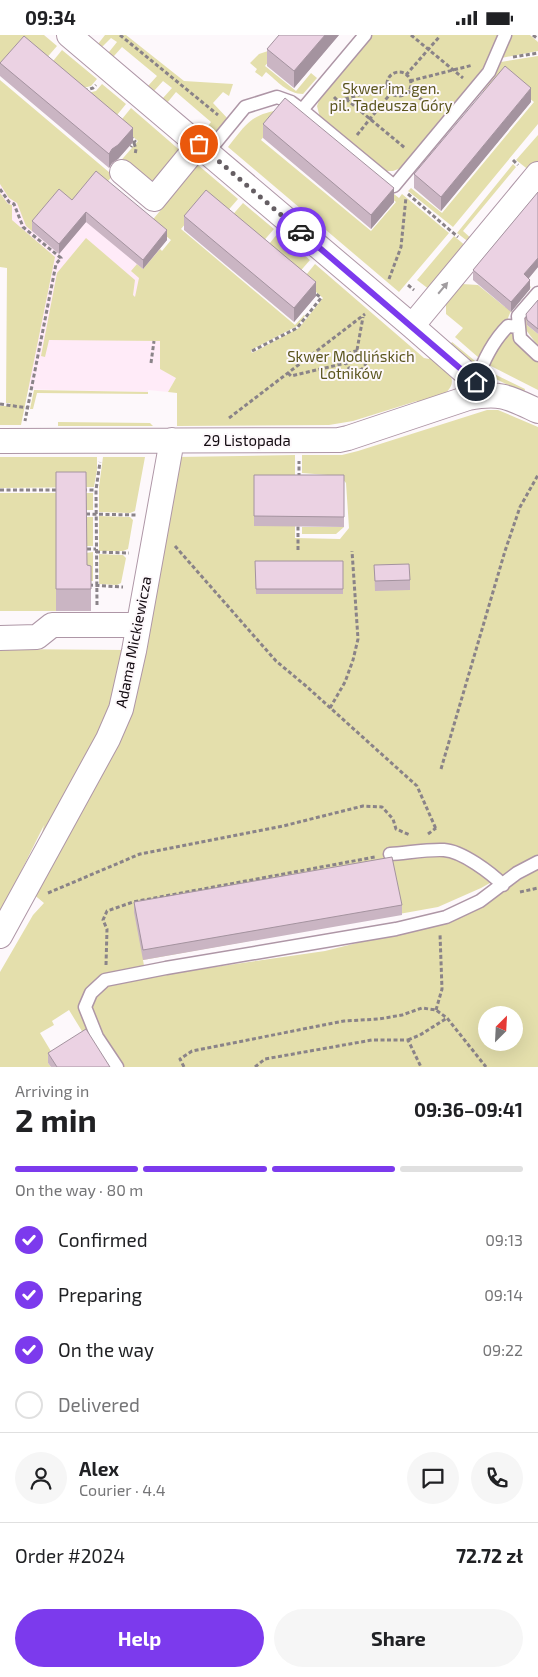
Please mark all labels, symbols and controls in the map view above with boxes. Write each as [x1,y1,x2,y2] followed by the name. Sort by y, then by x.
[25,6,76,29] text: 09:34
[330,79,452,114] park label: Skwer im. gen. pil. Tadeusza Góry
[178,123,220,165] pin
[185,130,213,158] icon: bag
[276,207,326,257] courier
[287,218,315,246] icon: car
[437,283,449,295] one-way arrow
[287,347,415,382] park label: Skwer Modlińskich Lotników
[455,361,497,403] pin
[462,368,490,396] icon: home
[203,431,291,449] street label: 29 Listopada
[111,575,155,709] street label: Adama Mickiewicza
[478,1006,522,1051] north arrow
[478,1006,523,1051] map controls
[15,1081,89,1100] text: Arriving in
[414,1098,523,1121] text: 09:36–09:41
[15,1100,97,1138] text: 2 min
[15,1180,143,1199] text: On the way · 80 m
[15,1226,43,1254] icon: check
[58,1228,148,1251] text: Confirmed
[485,1230,523,1249] text: 09:13
[15,1281,43,1309] icon: check
[58,1283,142,1306] text: Preparing
[484,1285,523,1304] text: 09:14
[15,1336,43,1364] icon: check
[58,1338,154,1361] text: On the way
[482,1340,523,1359] text: 09:22
[58,1393,140,1416] text: Delivered
[15,1452,67,1504] button: person
[407,1452,459,1504] button: chat
[471,1452,523,1504] button: phone
[79,1457,119,1480] text: Alex
[79,1480,166,1499] text: Courier · 4.4
[15,1544,125,1567] text: Order #2024
[456,1544,523,1567] text: 72.72 zł
[15,1609,264,1667] button: Help
[274,1609,523,1667] button: Share

